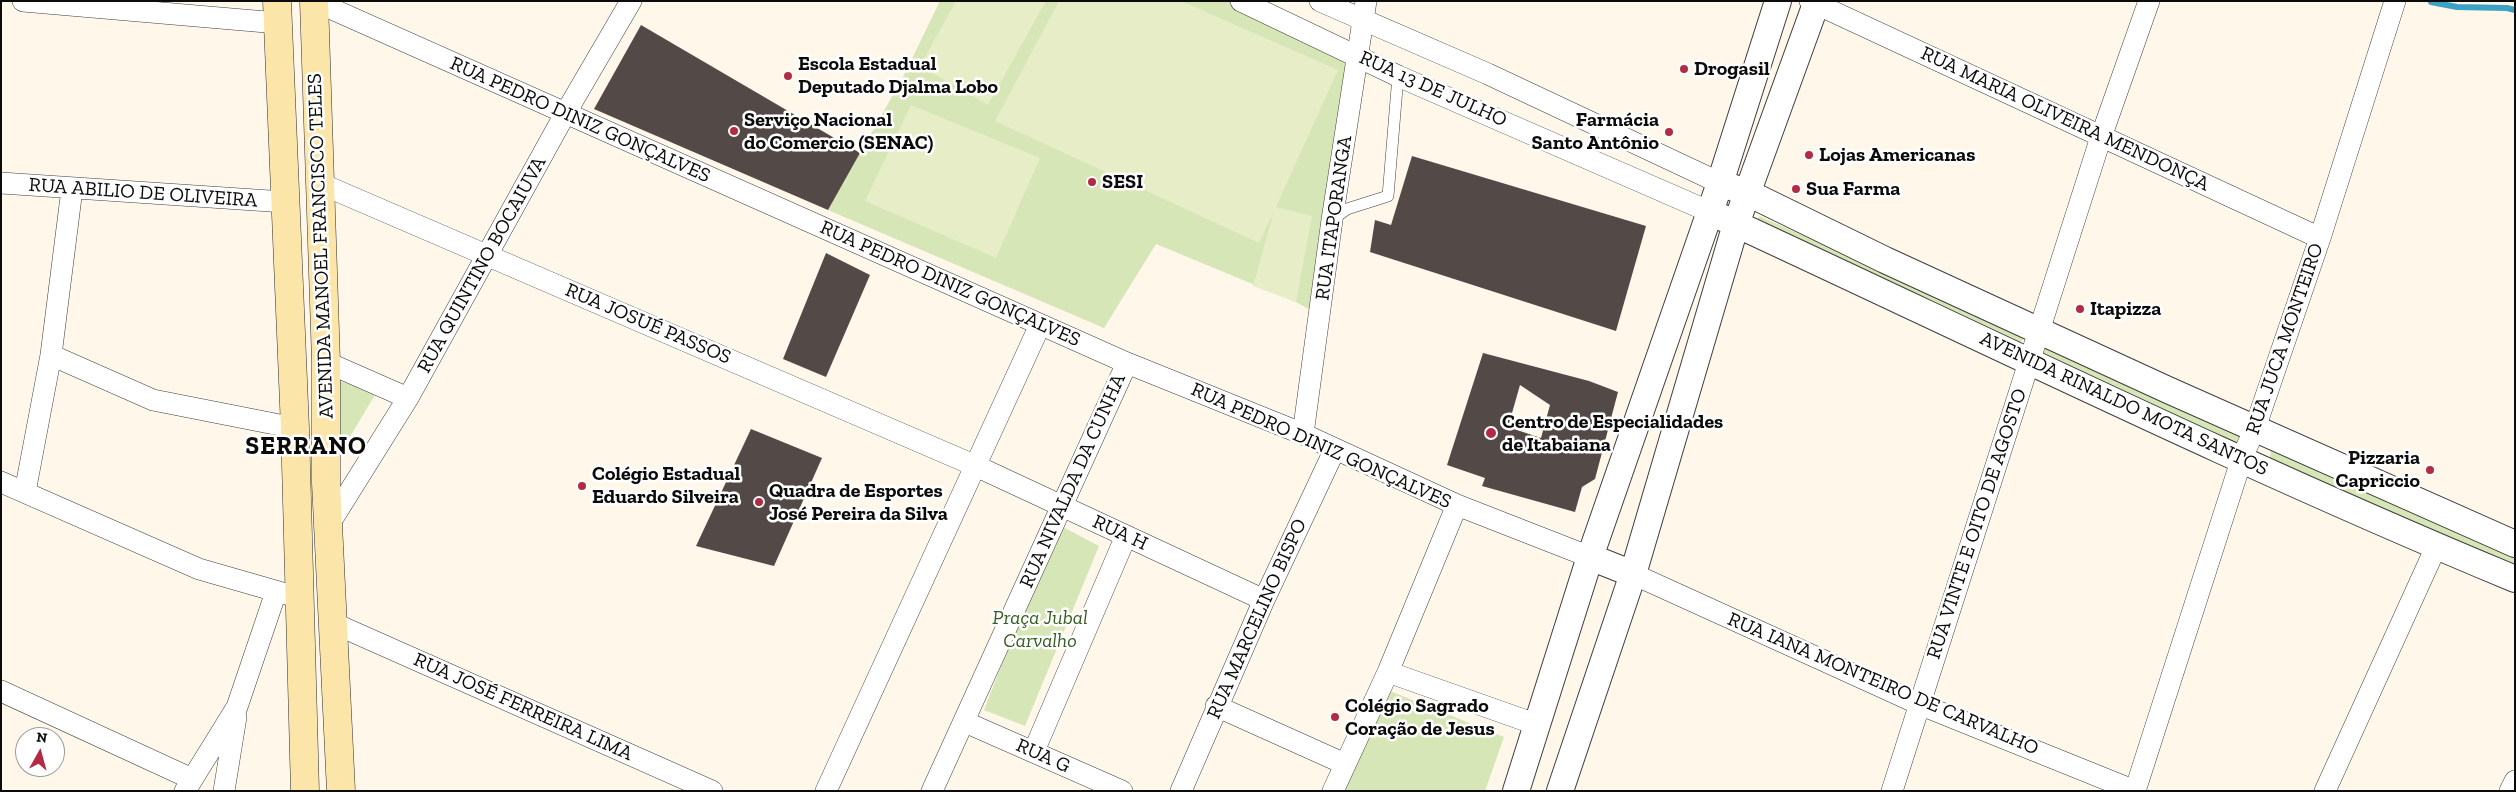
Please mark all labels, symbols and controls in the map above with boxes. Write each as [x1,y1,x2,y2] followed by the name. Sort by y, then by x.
[1917,41,2213,197] street label: RUA MARIA OLIVEIRA MENDONÇA
[1355,46,1511,132] street label: RUA 13 DE JULHO
[446,52,714,188] street label: RUA PEDRO DINIZ GONÇALVES
[798,52,998,99] place label: Escola Estadual Deputado Djalma Lobo
[1694,57,1770,81] place label: Drogasil
[1678,63,1690,75] marker: Drogasil
[782,70,794,82] marker: Escola Estadual Deputado Djalma Lobo
[303,73,339,419] street label: AVENIDA MANOEL FRANCISCO TELES
[744,108,933,155] place label: Serviço Nacional do Comercio (SENAC)
[1531,108,1659,155] place label: Farmácia Santo Antônio
[728,125,740,137] marker: Serviço Nacional do Comercio (SENAC)
[1663,126,1675,138] marker: Farmácia Santo Antônio
[1311,134,1357,302] street label: RUA ITAPORANGA
[1819,143,1975,167] place label: Lojas Americanas
[1803,149,1815,161] marker: Lojas Americanas
[412,153,552,377] street label: RUA QUINTINO BOCAIUVA
[1102,170,1143,194] place label: SESI
[28,173,258,213] street label: RUA ABILIO DE OLIVEIRA
[1086,176,1098,188] marker: SESI
[1806,177,1900,201] place label: Sua Farma
[1790,183,1802,195] marker: Sua Farma
[816,216,1084,352] street label: RUA PEDRO DINIZ GONÇALVES
[2241,240,2329,438] street label: RUA JUCA MONTEIRO
[561,278,735,370] street label: RUA JOSUÉ PASSOS
[2090,297,2161,321] place label: Itapizza
[2074,303,2086,315] marker: Itapizza
[1976,327,2272,481] street label: AVENIDA RINALDO MOTA SANTOS
[1015,370,1131,592] street label: RUA NIVALDA DA CUNHA
[1187,378,1455,514] street label: RUA PEDRO DINIZ GONÇALVES
[1922,386,2032,662] street label: RUA VINTE E OITO DE AGOSTO
[1502,410,1723,457] place label: Centro de Especialidades de Itabaiana
[1484,426,1498,440] marker: Centro de Especialidades de Itabaiana
[244,432,368,462] district label: SERRANO
[2336,446,2420,493] place label: Pizzaria Capriccio
[592,462,740,509] place label: Colégio Estadual Eduardo Silveira
[2424,464,2436,476] marker: Pizzaria Capriccio
[769,479,948,526] place label: Quadra de Esportes José Pereira da Silva
[576,480,588,492] marker: Colégio Estadual Eduardo Silveira
[753,496,765,508] marker: Quadra de Esportes José Pereira da Silva
[1089,510,1151,556] street label: RUA H
[1202,515,1312,723] street label: RUA MARCELINO BISPO
[992,606,1088,653] park label: Praça Jubal Carvalho
[1724,607,2042,761] street label: RUA IANA MONTEIRO DE CARVALHO
[410,648,636,766] street label: RUA JOSÉ FERREIRA LIMA
[1345,694,1495,741] place label: Colégio Sagrado Coração de Jesus
[1329,711,1341,723] marker: Colégio Sagrado Coração de Jesus
[15,727,65,777] north arrow
[35,729,48,747] text: N
[1012,733,1074,779] street label: RUA G

